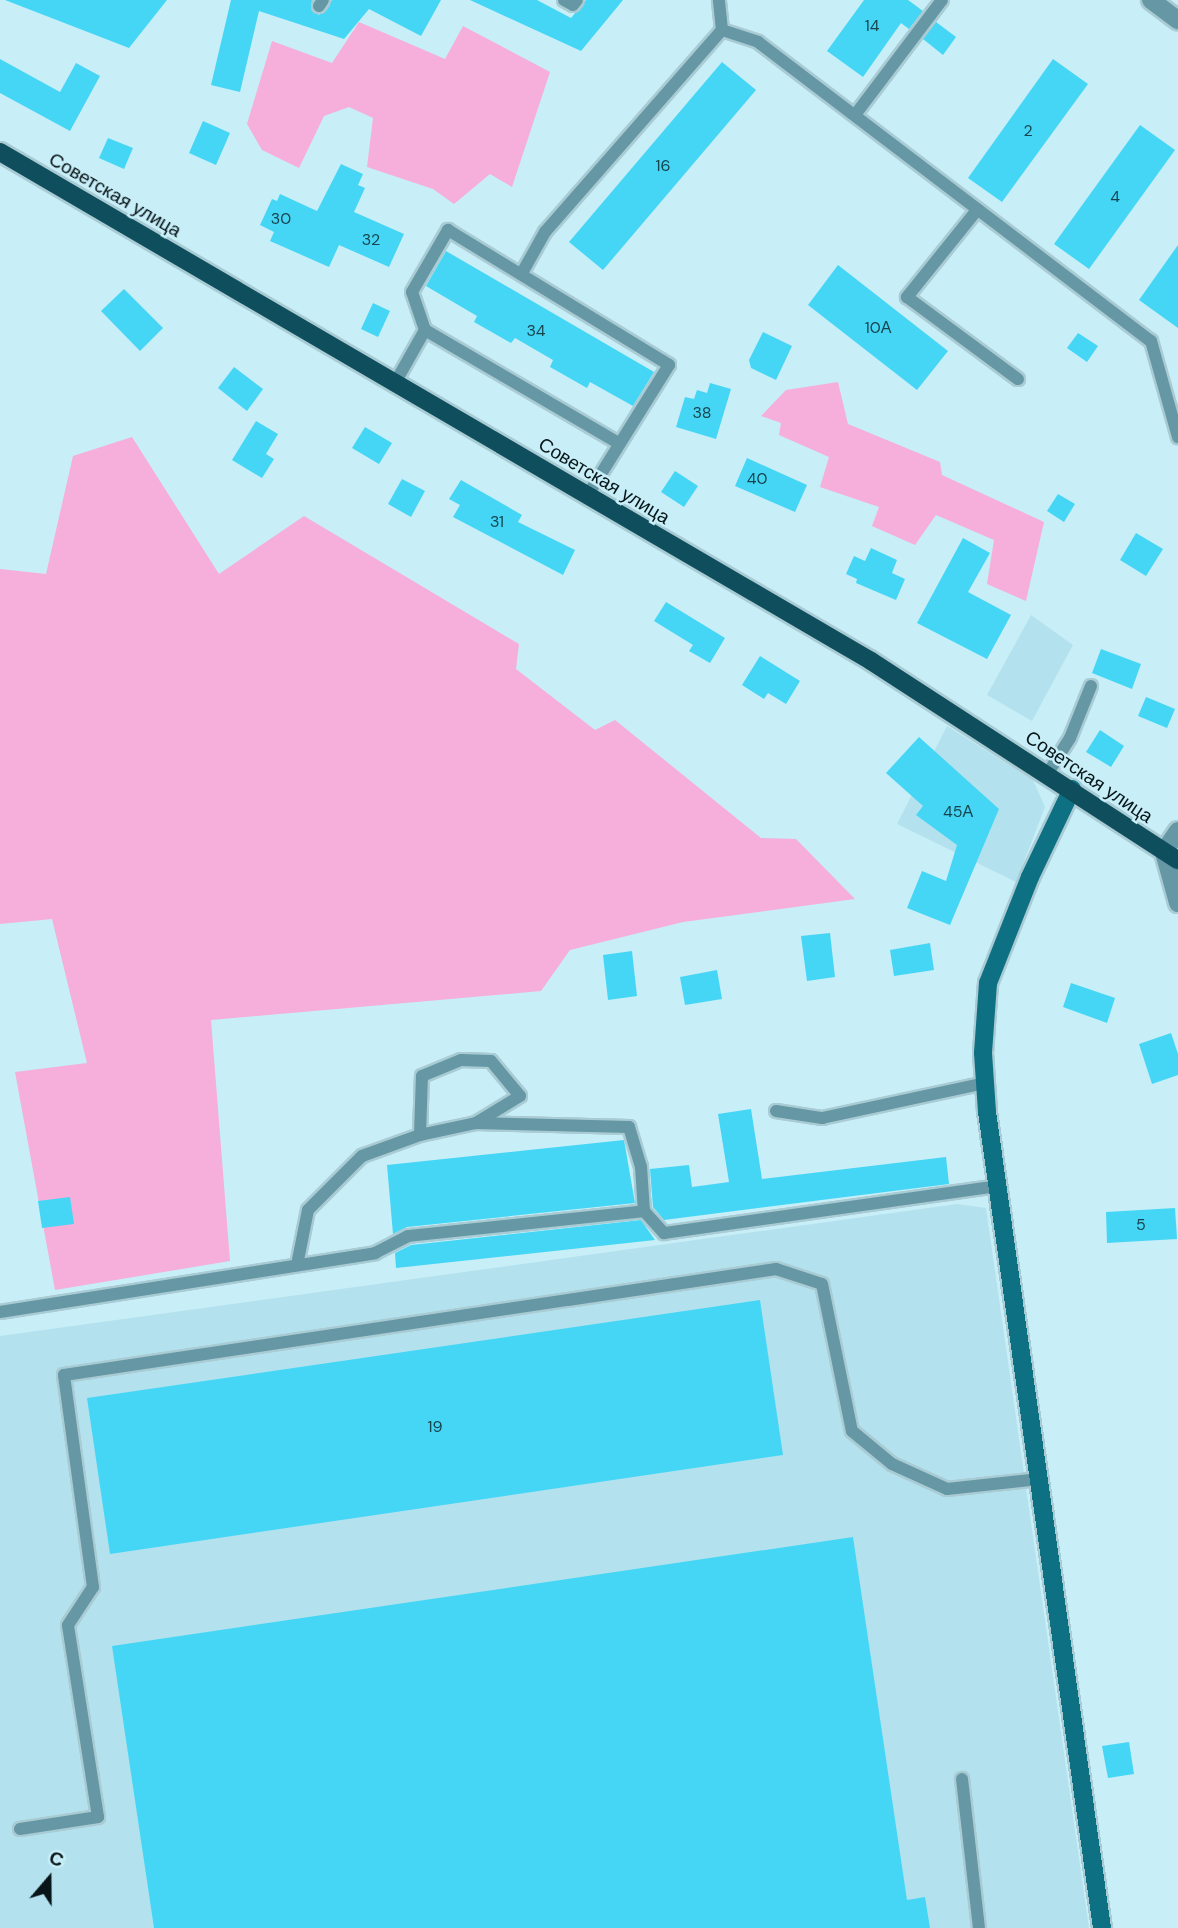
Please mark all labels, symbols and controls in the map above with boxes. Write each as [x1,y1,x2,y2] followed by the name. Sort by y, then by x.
[865,16,879,36] house number: 14
[1023,121,1033,141] house number: 2
[45,148,185,242] street label: Советская улица
[655,156,671,176] house number: 16
[1110,187,1120,207] house number: 4
[271,209,291,229] house number: 30
[362,230,380,250] house number: 32
[865,318,891,338] house number: 10А
[526,321,546,341] house number: 34
[692,403,712,423] house number: 38
[534,433,674,529] street label: Советская улица
[747,469,767,489] house number: 40
[490,512,504,532] house number: 31
[1021,726,1157,828] street label: Советская улица
[943,802,973,822] house number: 45А
[1136,1215,1146,1235] house number: 5
[427,1417,443,1437] house number: 19
[14,1844,84,1914] north arrow
[46,1845,67,1873] text: С

